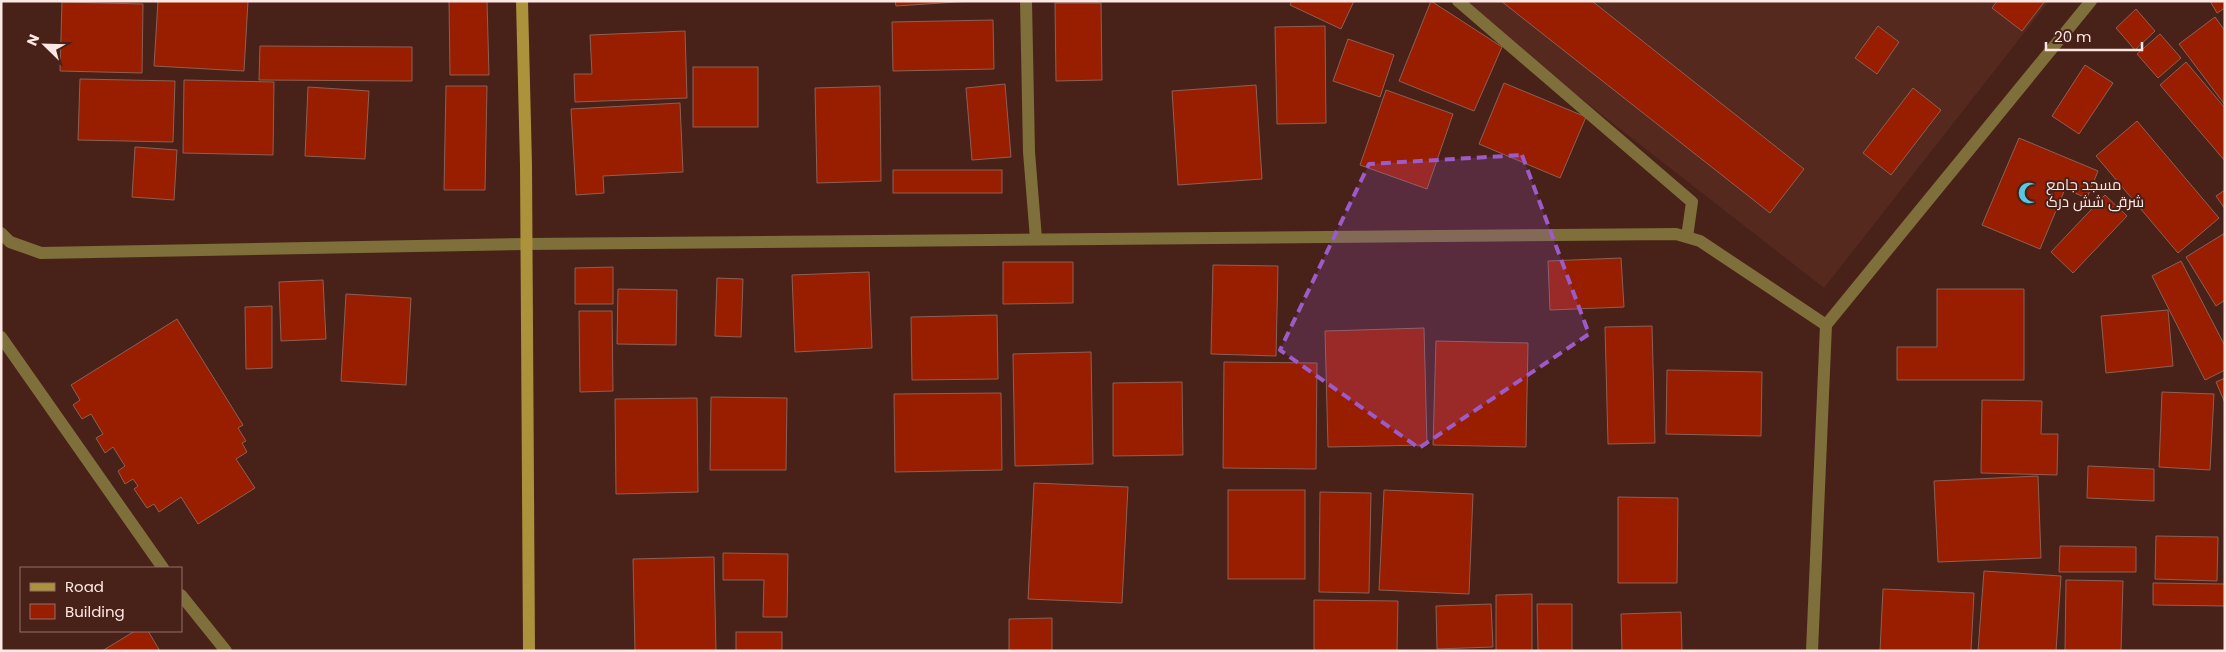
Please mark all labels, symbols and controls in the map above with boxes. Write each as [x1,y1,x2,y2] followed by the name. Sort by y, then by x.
[20,20,70,70] north arrow
[2046,20,2142,52] scale bar
[2054,26,2092,47] text: 20 m
[22,31,44,49] text: N
[2046,174,2144,212] place label: مسجد جامع شرقی شش درک
[2016,180,2042,206] mosque icon: مسجد جامع شرقی شش درک
[20,567,182,632] legend
[65,576,104,597] text: Road
[65,601,125,622] text: Building

